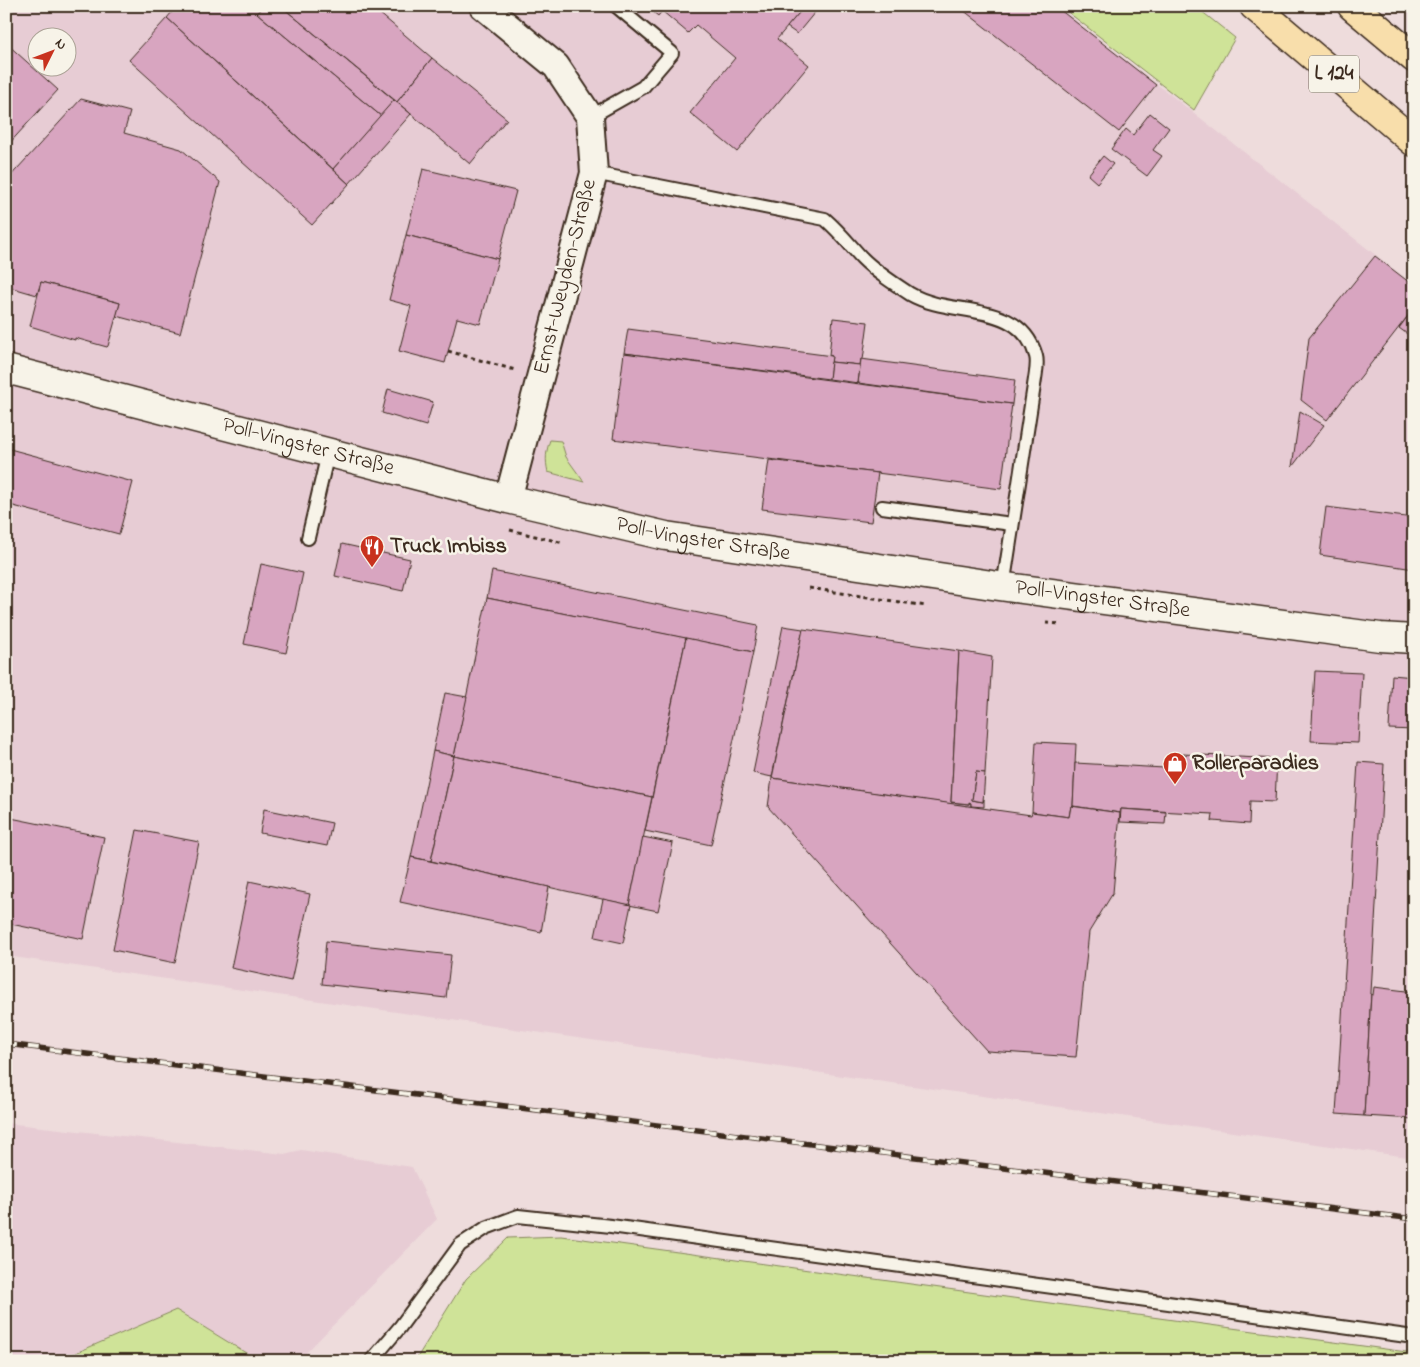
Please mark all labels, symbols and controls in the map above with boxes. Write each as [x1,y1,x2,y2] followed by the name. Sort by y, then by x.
[28,28,78,78] north arrow
[50,34,72,55] text: N
[1309,56,1359,92] road number: L 124
[526,176,607,378] street label: Ernst-Weyden-Straße
[219,410,398,485] street label: Poll-Vingster Straße
[613,509,793,570] street label: Poll-Vingster Straße
[390,531,507,563] place label: Truck Imbiss
[359,534,385,568] restaurant icon: Truck Imbiss
[1013,572,1192,627] street label: Poll-Vingster Straße
[1192,748,1319,780] place label: Rollerparadies
[1162,751,1188,785] shop icon: Rollerparadies

